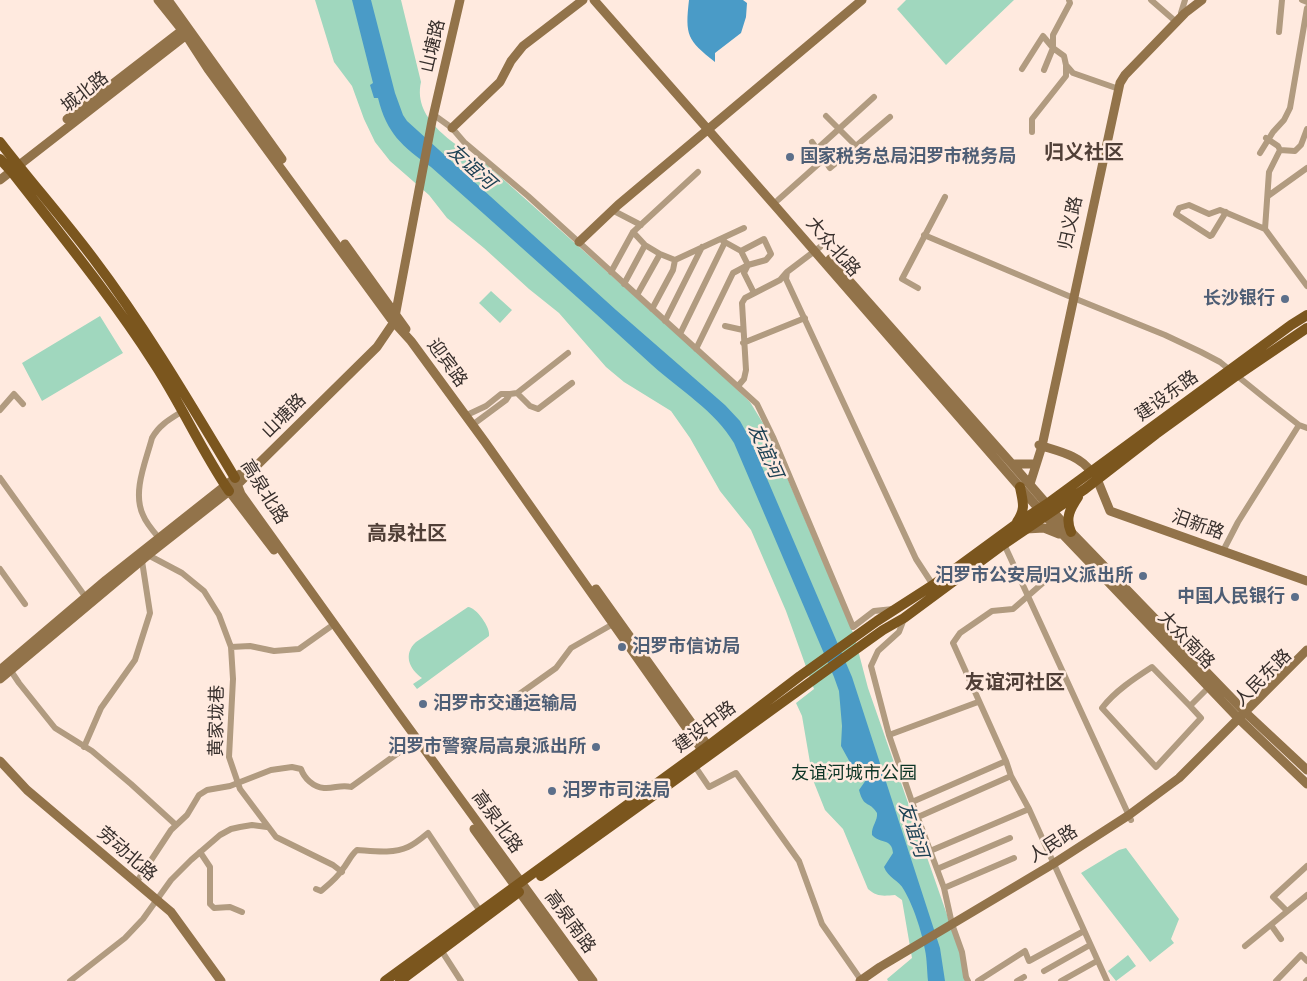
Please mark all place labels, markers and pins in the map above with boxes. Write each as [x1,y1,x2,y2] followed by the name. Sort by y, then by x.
[800,146,1016,168] place label: 国家税务总局汨罗市税务局
[784,151,796,163] marker: 国家税务总局汨罗市税务局
[1203,288,1275,310] place label: 长沙银行
[1279,293,1291,305] marker: 长沙银行
[935,565,1133,587] place label: 汨罗市公安局归义派出所
[1137,570,1149,582] marker: 汨罗市公安局归义派出所
[1177,586,1285,608] place label: 中国人民银行
[1289,591,1301,603] marker: 中国人民银行
[632,636,740,658] place label: 汨罗市信访局
[616,641,628,653] marker: 汨罗市信访局
[433,693,577,715] place label: 汨罗市交通运输局
[417,698,429,710] marker: 汨罗市交通运输局
[388,736,586,758] place label: 汨罗市警察局高泉派出所
[590,741,602,753] marker: 汨罗市警察局高泉派出所
[562,780,670,802] place label: 汨罗市司法局
[546,785,558,797] marker: 汨罗市司法局

